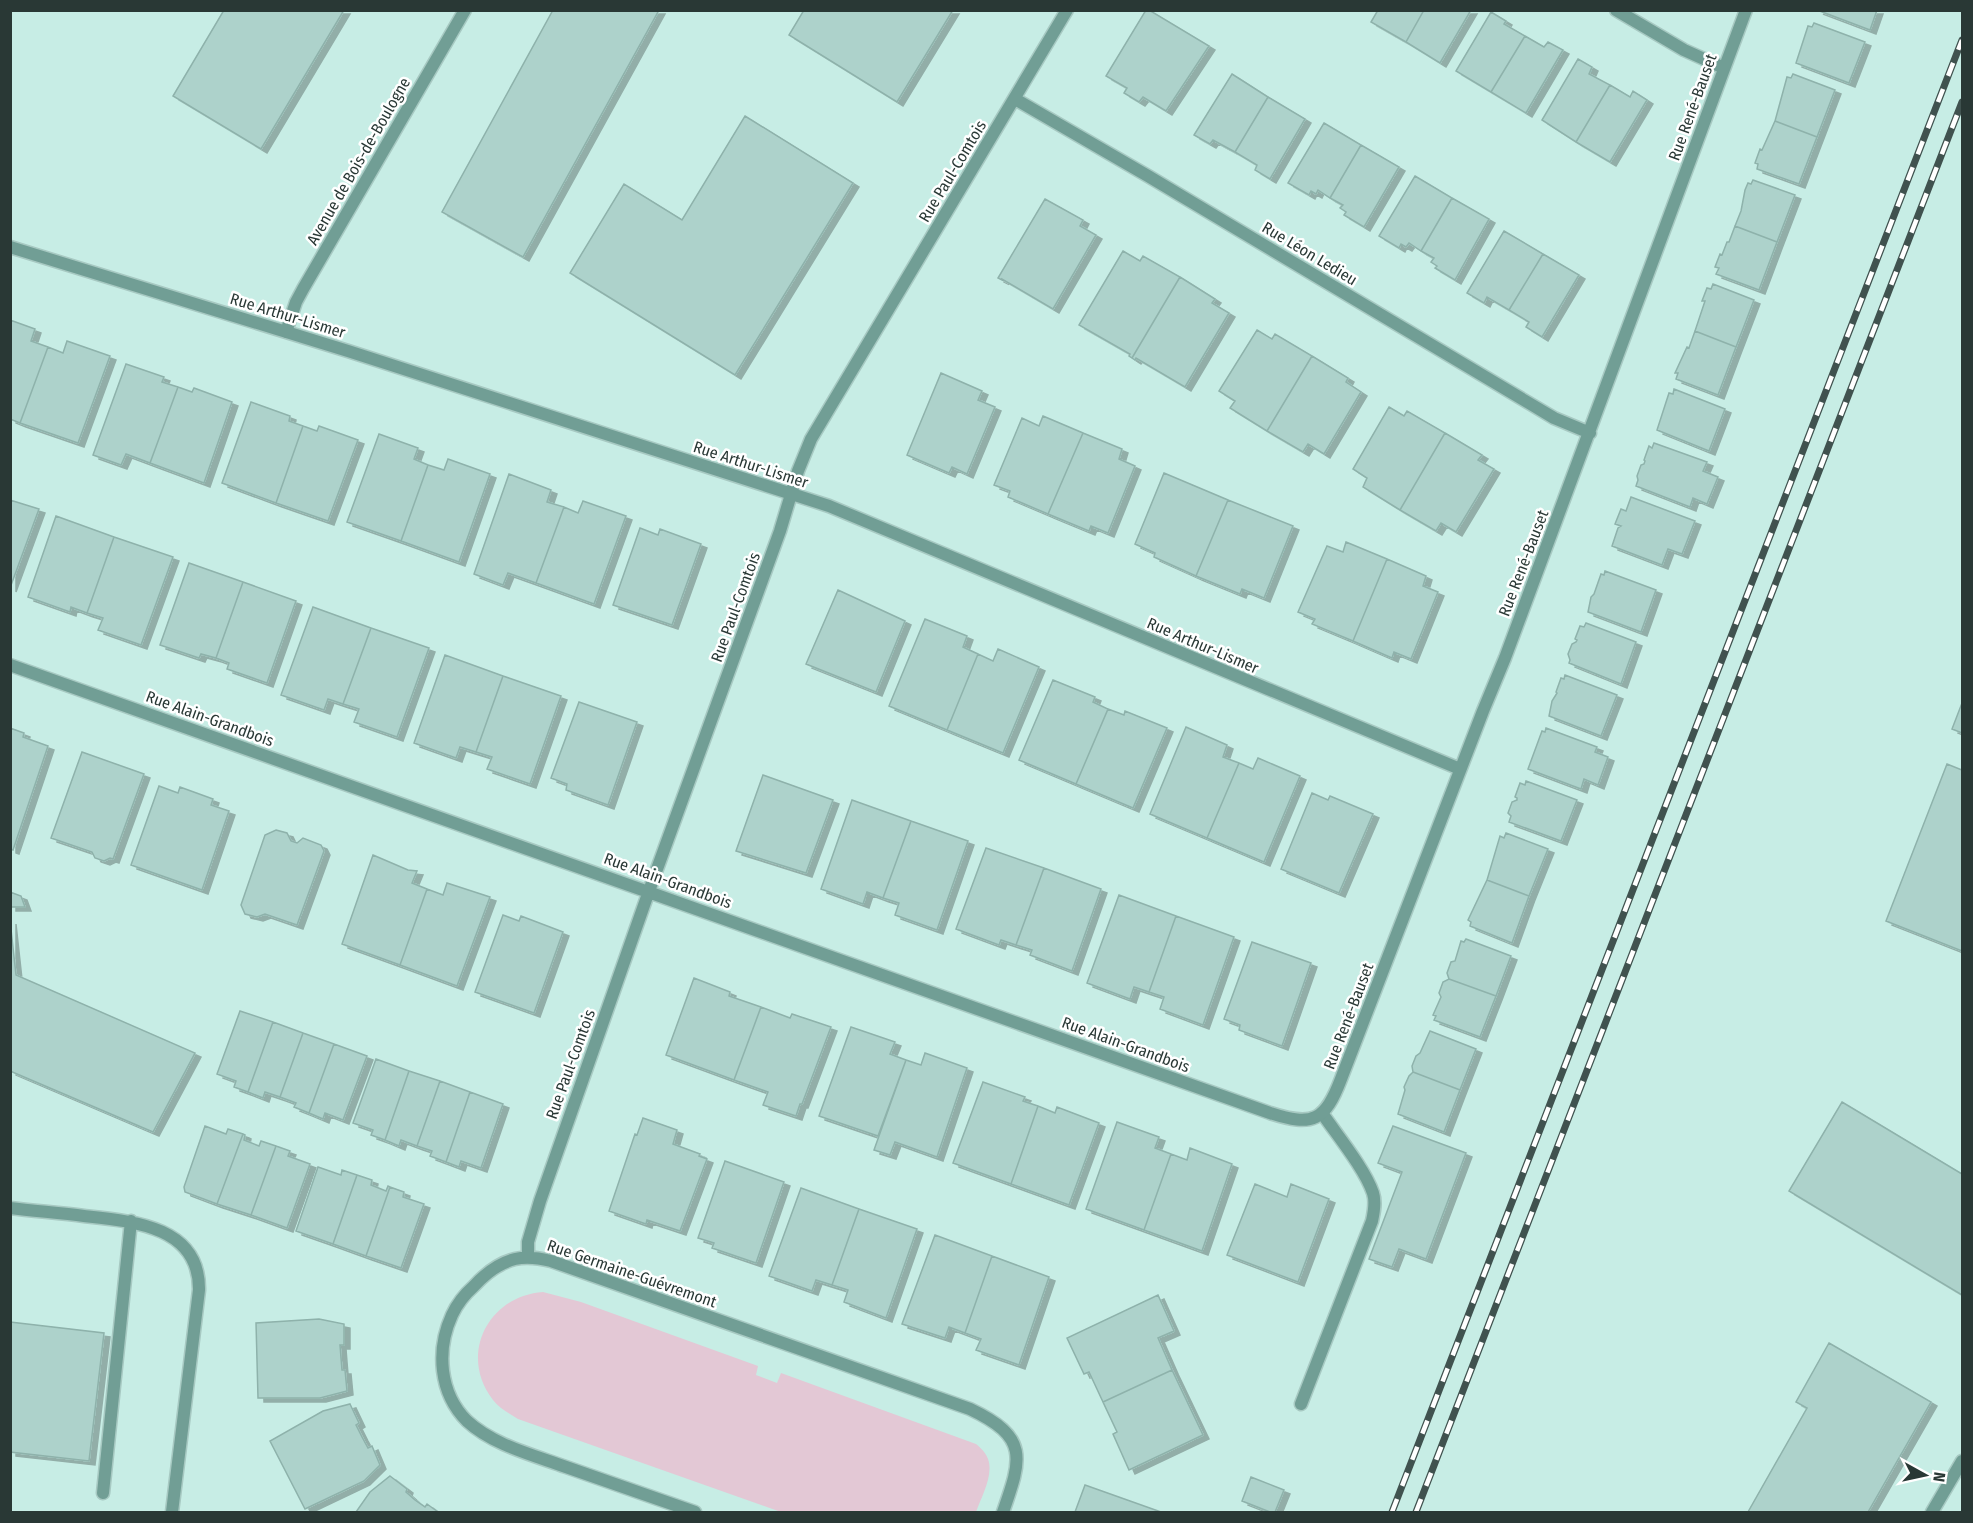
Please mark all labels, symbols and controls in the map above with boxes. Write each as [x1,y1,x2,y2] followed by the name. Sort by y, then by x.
[1664,50,1721,163] street label: Rue René-Bauset
[303,74,414,248] street label: Avenue de Bois-de-Boulogne
[915,117,990,226] street label: Rue Paul-Comtois
[1259,218,1361,289] street label: Rue Léon Ledieu
[228,289,348,342] street label: Rue Arthur-Lismer
[691,437,811,492] street label: Rue Arthur-Lismer
[1494,507,1553,619] street label: Rue René-Bauset
[707,550,764,665] street label: Rue Paul-Comtois
[1144,613,1262,678] street label: Rue Arthur-Lismer
[143,687,276,750] street label: Rue Alain-Grandbois
[601,849,734,912] street label: Rue Alain-Grandbois
[1319,960,1378,1072] street label: Rue René-Bauset
[542,1007,599,1122] street label: Rue Paul-Comtois
[1059,1013,1192,1076] street label: Rue Alain-Grandbois
[545,1236,720,1312] street label: Rue Germaine-Guévremont
[1895,1445,1955,1505] north arrow
[1929,1471,1949,1483] text: N

